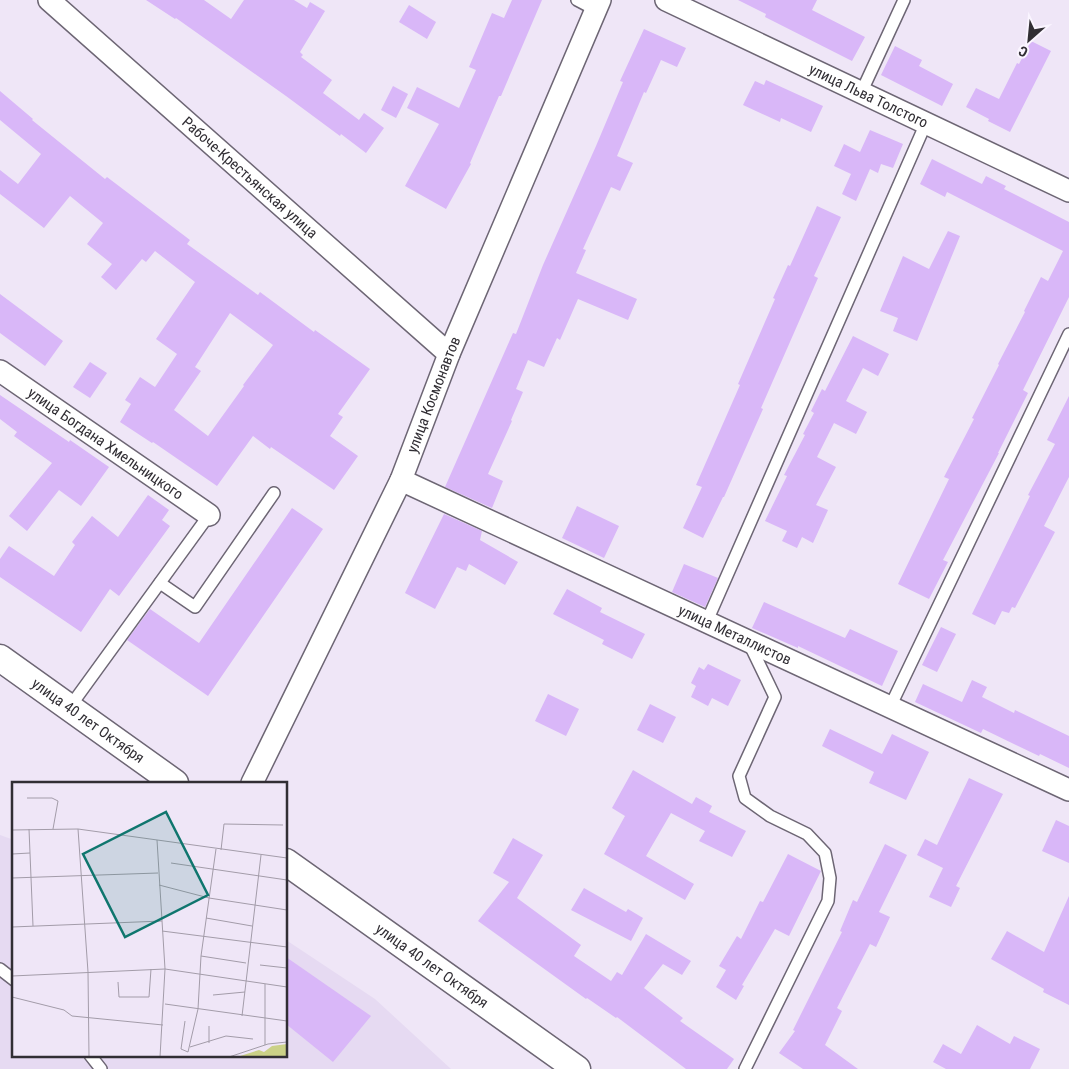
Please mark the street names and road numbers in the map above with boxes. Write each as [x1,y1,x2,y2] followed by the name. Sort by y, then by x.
[806,60,931,132] street label: улица Льва Толстого
[178,113,321,242] street label: Рабоче-Крестьянская улица
[403,334,464,455] street label: улица Космонавтов
[24,384,187,503] street label: улица Богдана Хмельницкого
[675,601,794,669] street label: улица Металлистов
[28,674,148,767] street label: улица 40 лет Октября
[372,920,492,1012] street label: улица 40 лет Октября

